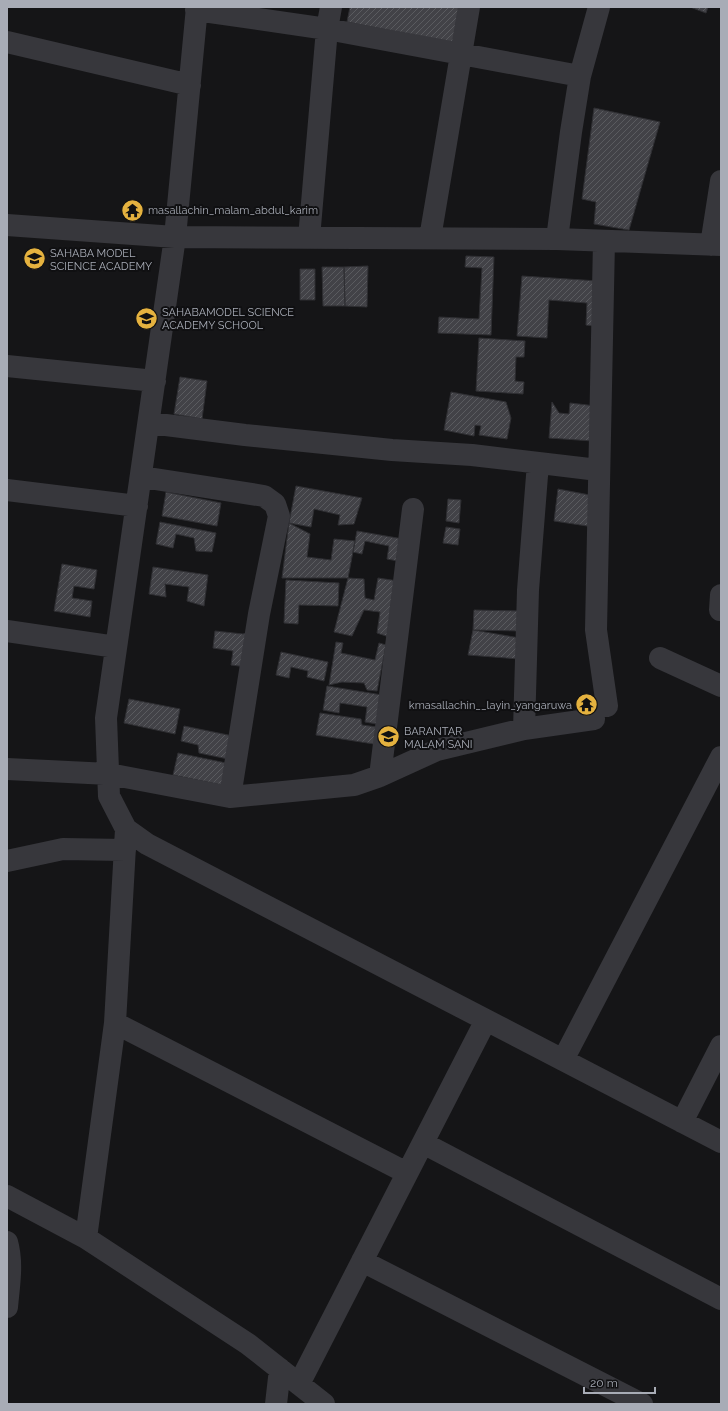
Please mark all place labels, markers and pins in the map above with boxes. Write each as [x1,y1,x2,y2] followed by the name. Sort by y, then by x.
[119,197,145,223] temple icon: masallachin_malam_abdul_karim
[148,204,318,217] place label: masallachin_malam_abdul_karim
[21,246,47,272] school or university icon: SAHABA MODEL SCIENCE ACADEMY
[50,247,152,273] place label: SAHABA MODEL SCIENCE ACADEMY
[133,305,159,331] school or university icon: SAHABAMODEL SCIENCE ACADEMY SCHOOL
[162,306,294,332] place label: SAHABAMODEL SCIENCE ACADEMY SCHOOL
[574,692,600,718] temple icon: kmasallachin__layin_yangaruwa
[409,699,572,712] place label: kmasallachin__layin_yangaruwa
[375,724,401,750] school or university icon: BARANTAR MALAM SANI
[404,725,473,751] place label: BARANTAR MALAM SANI

